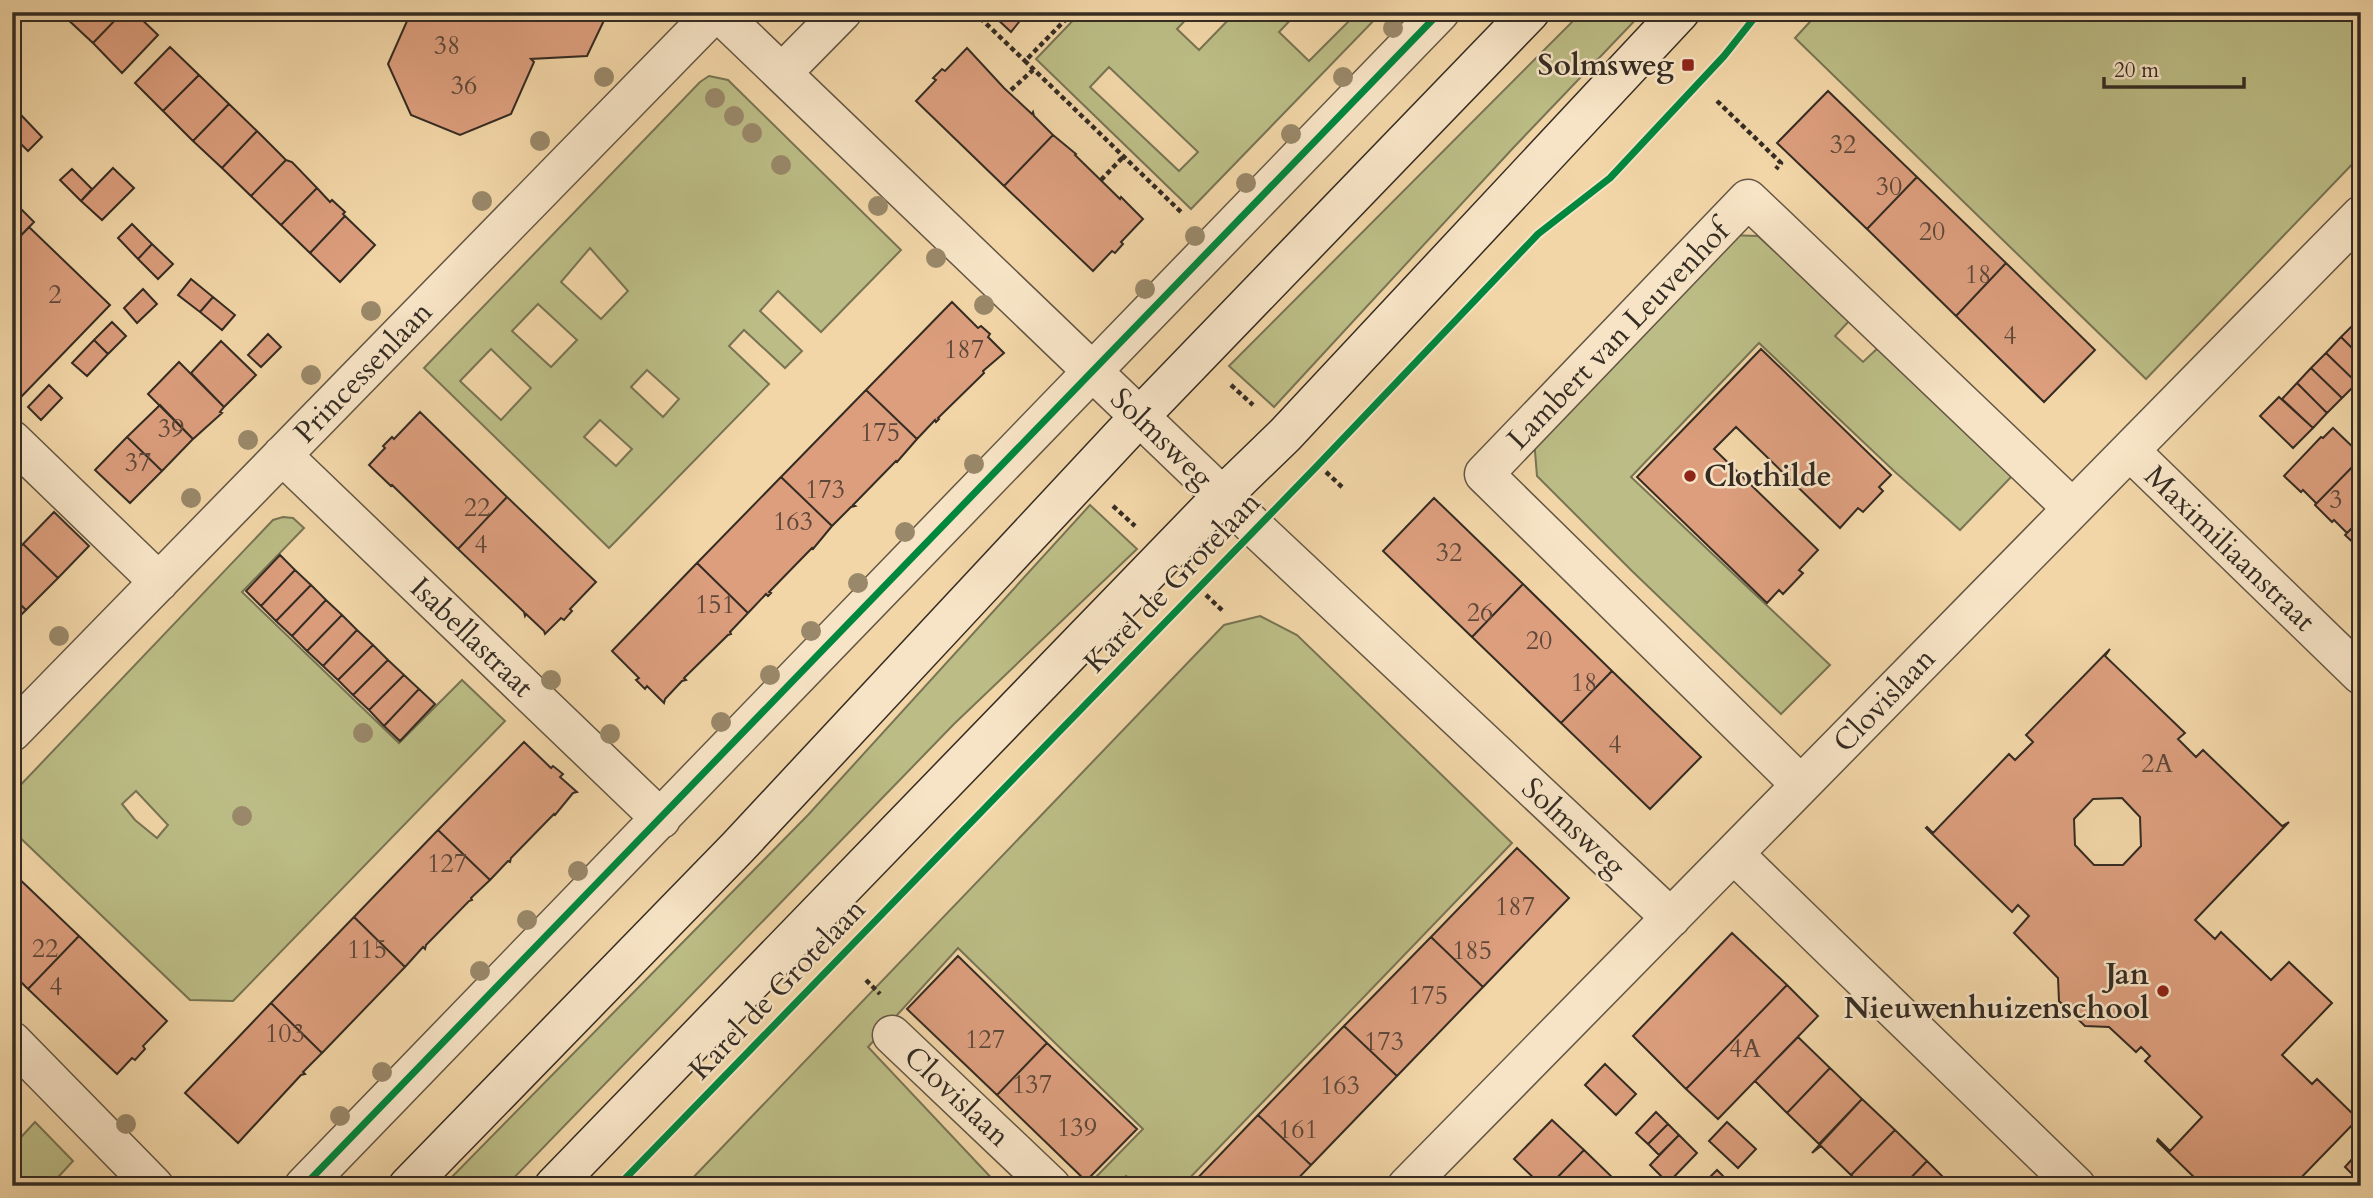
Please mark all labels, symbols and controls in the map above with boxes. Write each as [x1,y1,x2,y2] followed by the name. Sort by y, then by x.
[434,28,460,63] house number: 38
[1538,45,1674,86] place label: Solmsweg
[2104,46,2244,90] scale bar
[2114,56,2159,85] text: 20 m
[1680,57,1696,73] marker: Solmsweg
[451,68,477,103] house number: 36
[1830,127,1856,162] house number: 32
[1876,169,1902,204] house number: 30
[1498,208,1742,459] street label: Lambert van Leuvenhof
[1919,214,1945,249] house number: 20
[1965,257,1991,292] house number: 18
[48,277,62,312] house number: 2
[285,292,442,452] street label: Princessenlaan
[2003,318,2017,353] house number: 4
[944,332,984,367] house number: 187
[1101,379,1222,498] street label: Solmsweg
[158,411,184,446] house number: 39
[860,415,900,450] house number: 175
[125,445,151,480] house number: 37
[1704,456,1832,497] place label: Clothilde
[2135,456,2325,641] street label: Maximiliaanstraat
[1682,468,1698,484] marker: Clothilde
[805,472,845,507] house number: 173
[2329,482,2343,517] house number: 3
[1075,483,1270,682] street label: Karel de Grotelaan
[464,490,490,525] house number: 22
[773,504,813,539] house number: 163
[474,527,488,562] house number: 4
[1436,535,1462,570] house number: 32
[401,568,543,707] street label: Isabellastraat
[695,587,735,622] house number: 151
[1467,595,1493,630] house number: 26
[1526,623,1552,658] house number: 20
[1824,639,1945,762] street label: Clovislaan
[1571,665,1597,700] house number: 18
[1608,727,1622,762] house number: 4
[2141,746,2173,781] house number: 2A
[1513,768,1635,886] street label: Solmsweg
[427,846,467,881] house number: 127
[1495,889,1535,924] house number: 187
[680,890,875,1089] street label: Karel de Grotelaan
[32,931,58,966] house number: 22
[347,932,387,967] house number: 115
[1452,933,1492,968] house number: 185
[1844,954,2149,1029] place label: Jan Nieuwenhuizenschool
[49,969,63,1004] house number: 4
[1408,978,1448,1013] house number: 175
[2155,983,2171,999] marker: Jan Nieuwenhuizenschool
[265,1016,305,1051] house number: 103
[965,1022,1005,1057] house number: 127
[1364,1024,1404,1059] house number: 173
[1729,1031,1761,1066] house number: 4A
[895,1037,1019,1156] street label: Clovislaan
[1012,1067,1052,1102] house number: 137
[1320,1068,1360,1103] house number: 163
[1057,1110,1097,1145] house number: 139
[1278,1112,1318,1147] house number: 161

